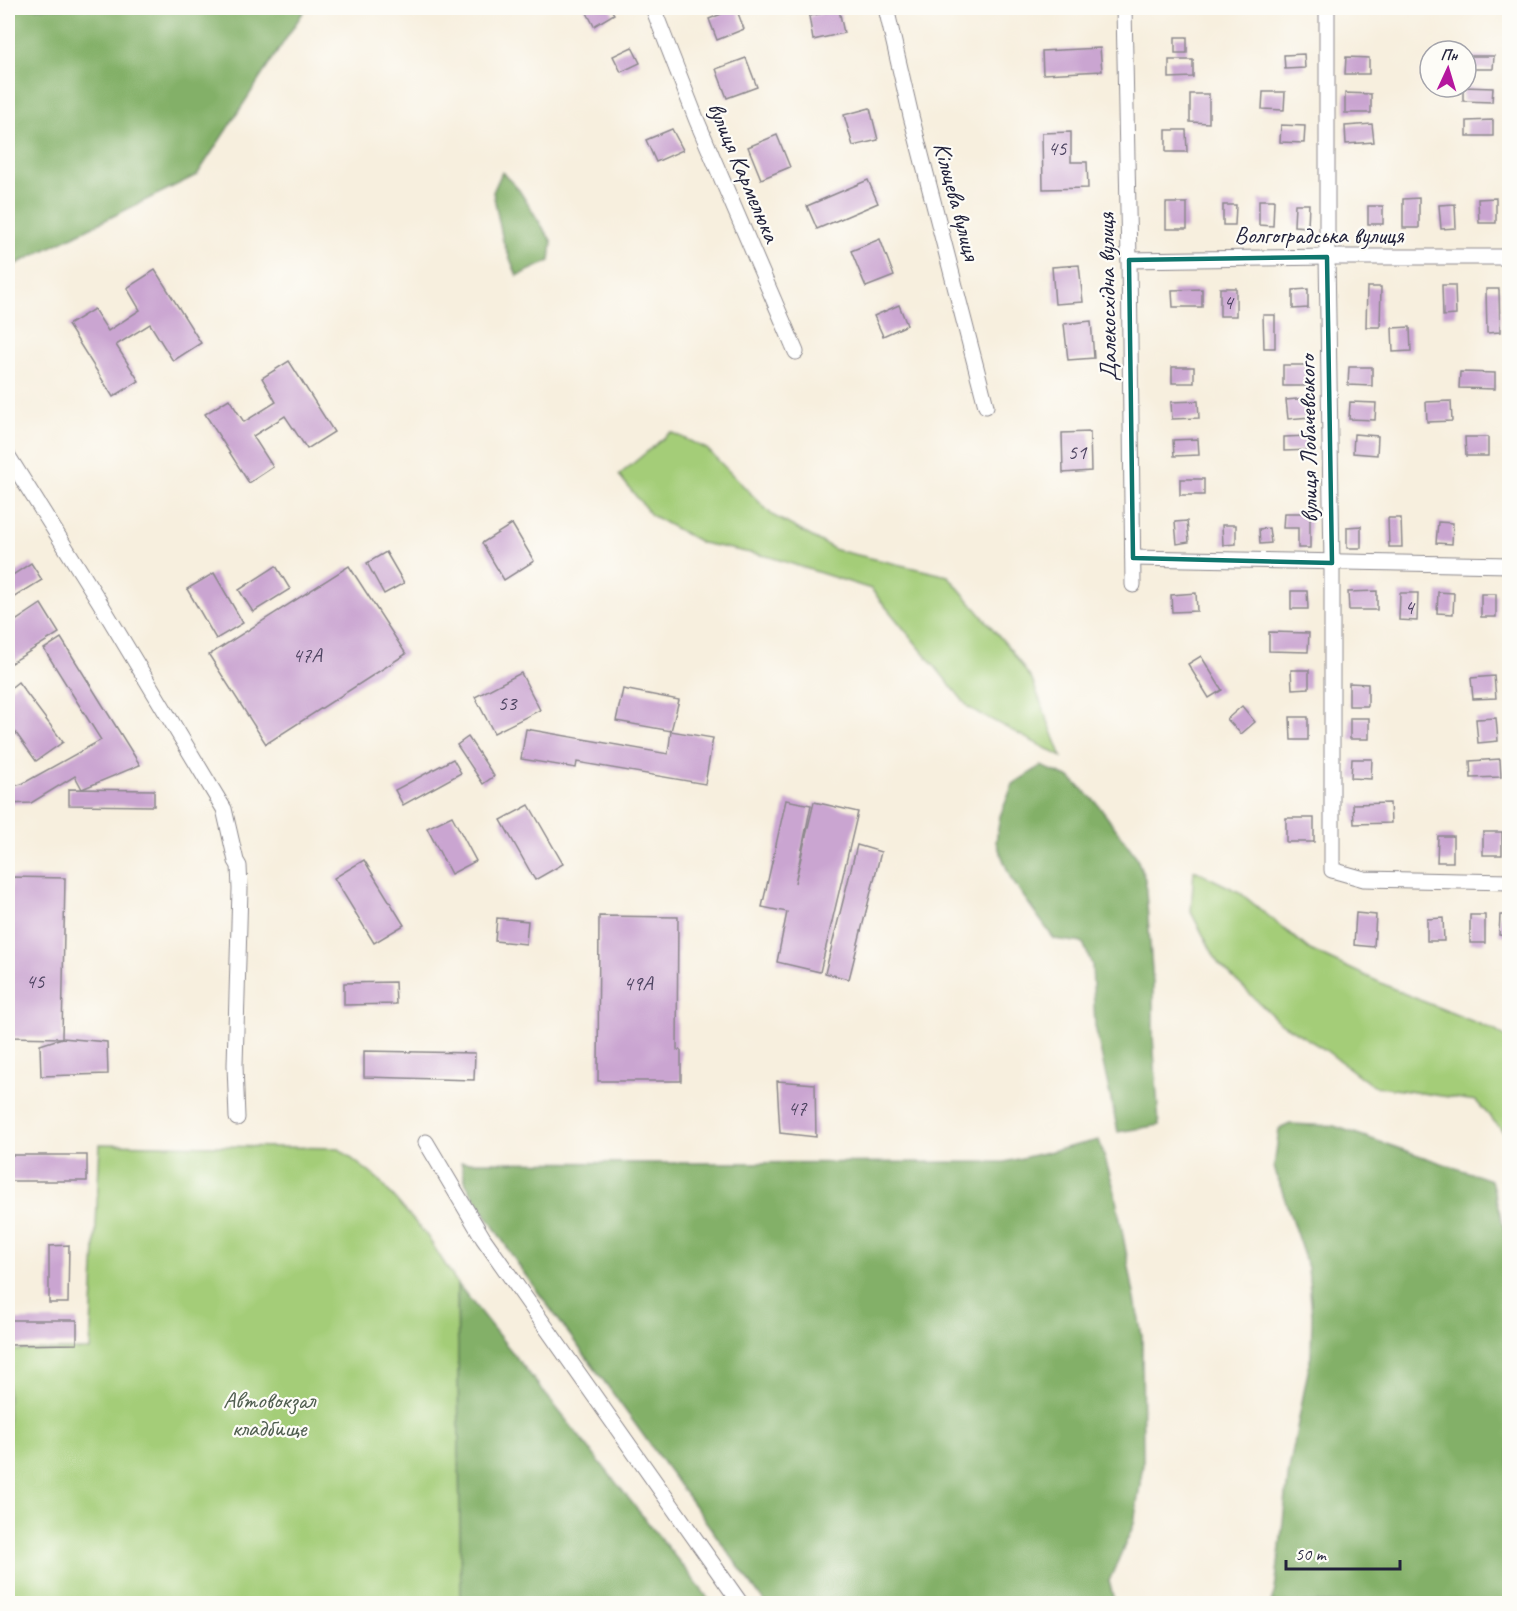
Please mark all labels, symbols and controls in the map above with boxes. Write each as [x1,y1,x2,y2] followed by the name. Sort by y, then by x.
[1418,39,1478,99] north arrow
[1440,44,1459,66] text: Пн
[701,97,788,248] street label: вулиця Кармелюка
[1048,135,1068,161] house number: 45
[927,139,988,265] street label: Кільцева вулиця
[1091,211,1123,382] street label: Далекосхідна вулиця
[1234,220,1405,250] street label: Волгоградська вулиця
[1223,289,1235,315] house number: 4
[1291,352,1324,523] street label: вулиця Лобачевського
[1068,439,1088,465] house number: 51
[1404,594,1416,620] house number: 4
[292,642,323,668] house number: 47А
[498,690,518,716] house number: 53
[26,968,46,994] house number: 45
[623,970,654,996] house number: 49А
[788,1095,808,1121] house number: 47
[223,1385,317,1443] park label: Автовокзал кладбище
[1286,1533,1400,1571] scale bar
[1295,1543,1328,1565] text: 50 m

